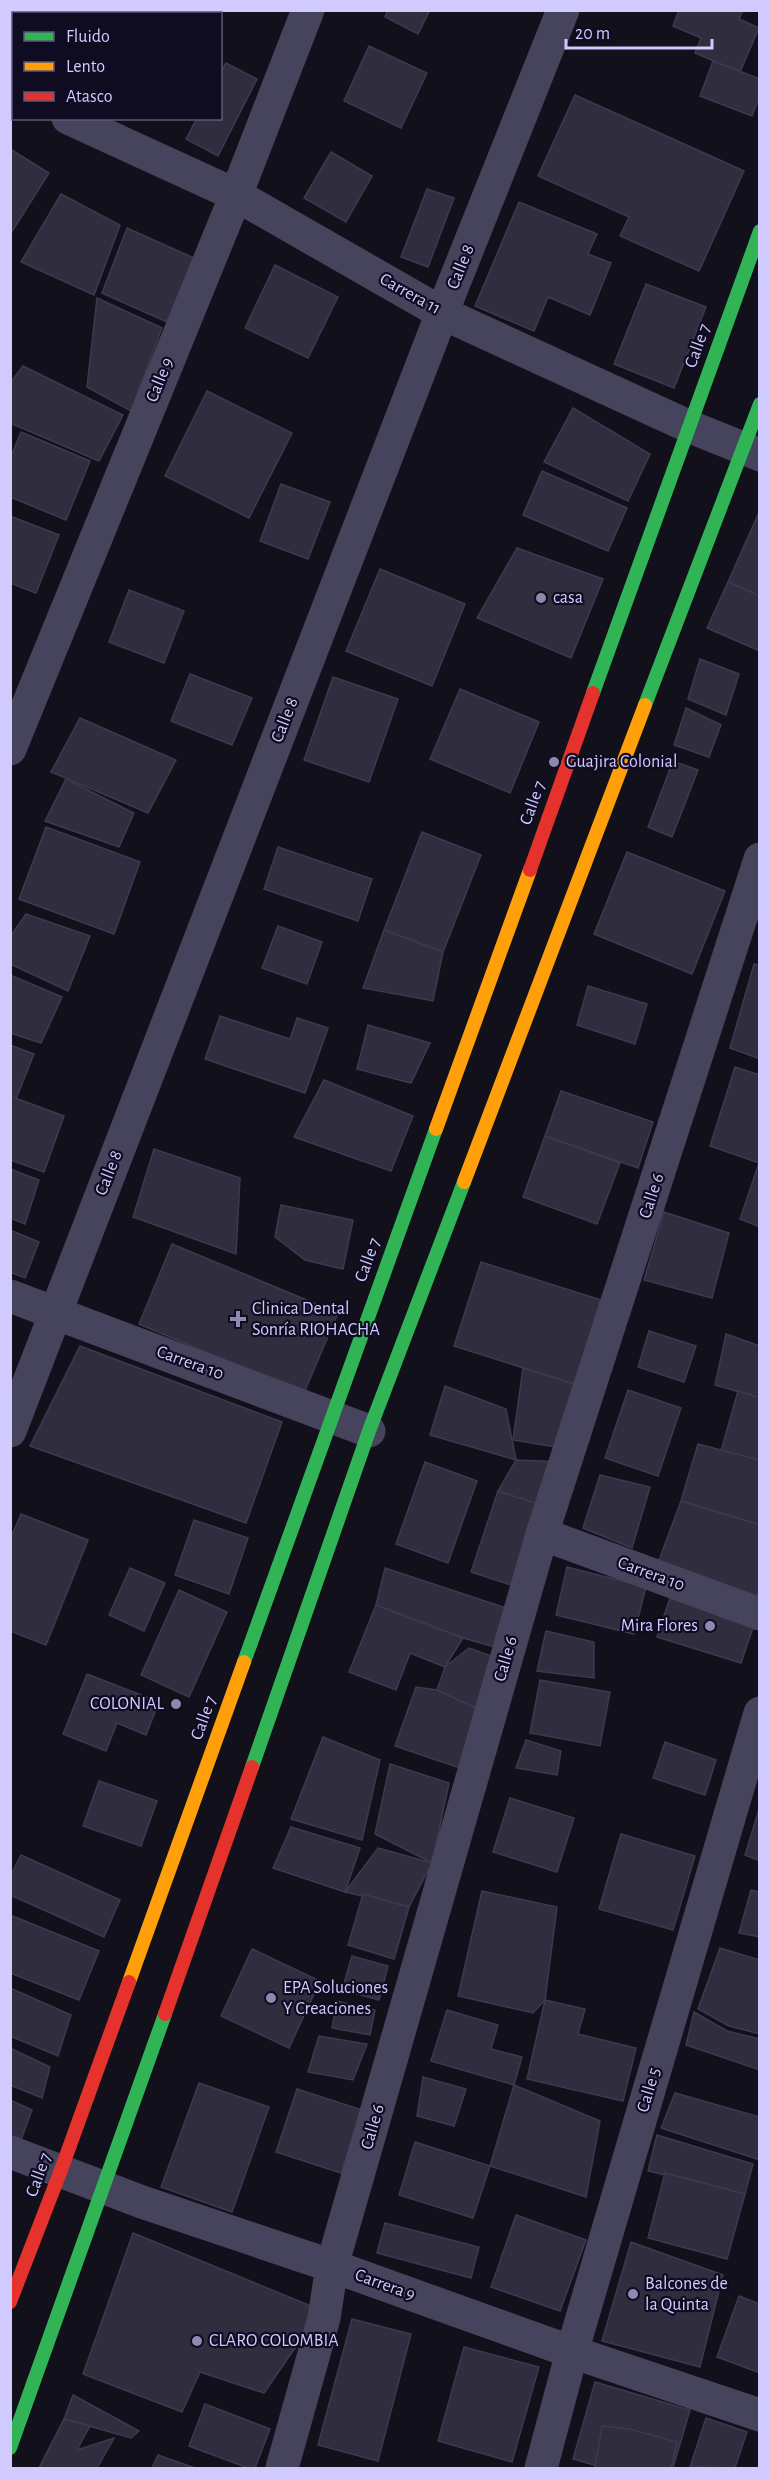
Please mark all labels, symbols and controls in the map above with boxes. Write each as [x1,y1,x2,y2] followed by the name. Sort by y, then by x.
[12,12,222,120] legend
[566,12,712,50] scale bar
[575,25,610,43] text: 20 m
[66,28,110,46] text: Fluido
[66,58,105,76] text: Lento
[66,88,113,106] text: Atasco
[444,242,478,292] street label: Calle 8
[376,270,444,318] street label: Carrera 11
[682,322,714,370] street label: Calle 7
[143,355,177,405] street label: Calle 9
[553,589,583,607] place label: casa
[534,591,548,605] marker: casa
[268,695,302,745] street label: Calle 8
[566,753,677,771] place label: Guajira Colonial
[547,755,561,769] marker: Guajira Colonial
[517,779,549,827] street label: Calle 7
[92,1148,126,1198] street label: Calle 8
[636,1171,668,1221] street label: Calle 6
[352,1236,384,1284] street label: Calle 7
[252,1300,380,1339] place label: Clinica Dental Sonría RIOHACHA
[229,1310,247,1328] marker: Clinica Dental Sonría RIOHACHA
[154,1343,226,1383] street label: Carrera 10
[615,1554,687,1594] street label: Carrera 10
[621,1617,698,1635] place label: Mira Flores
[703,1619,717,1633] marker: Mira Flores
[491,1634,521,1684] street label: Calle 6
[188,1694,220,1742] street label: Calle 7
[90,1695,165,1713] place label: COLONIAL
[169,1697,183,1711] marker: COLONIAL
[283,1979,388,2018] place label: EPA Soluciones Y Creaciones
[264,1991,278,2005] marker: EPA Soluciones Y Creaciones
[634,2066,664,2114] street label: Calle 5
[358,2102,388,2152] street label: Calle 6
[23,2151,55,2199] street label: Calle 7
[352,2266,418,2304] street label: Carrera 9
[645,2275,728,2314] place label: Balcones de la Quinta
[626,2287,640,2301] marker: Balcones de la Quinta
[209,2332,339,2350] place label: CLARO COLOMBIA
[190,2334,204,2348] marker: CLARO COLOMBIA

